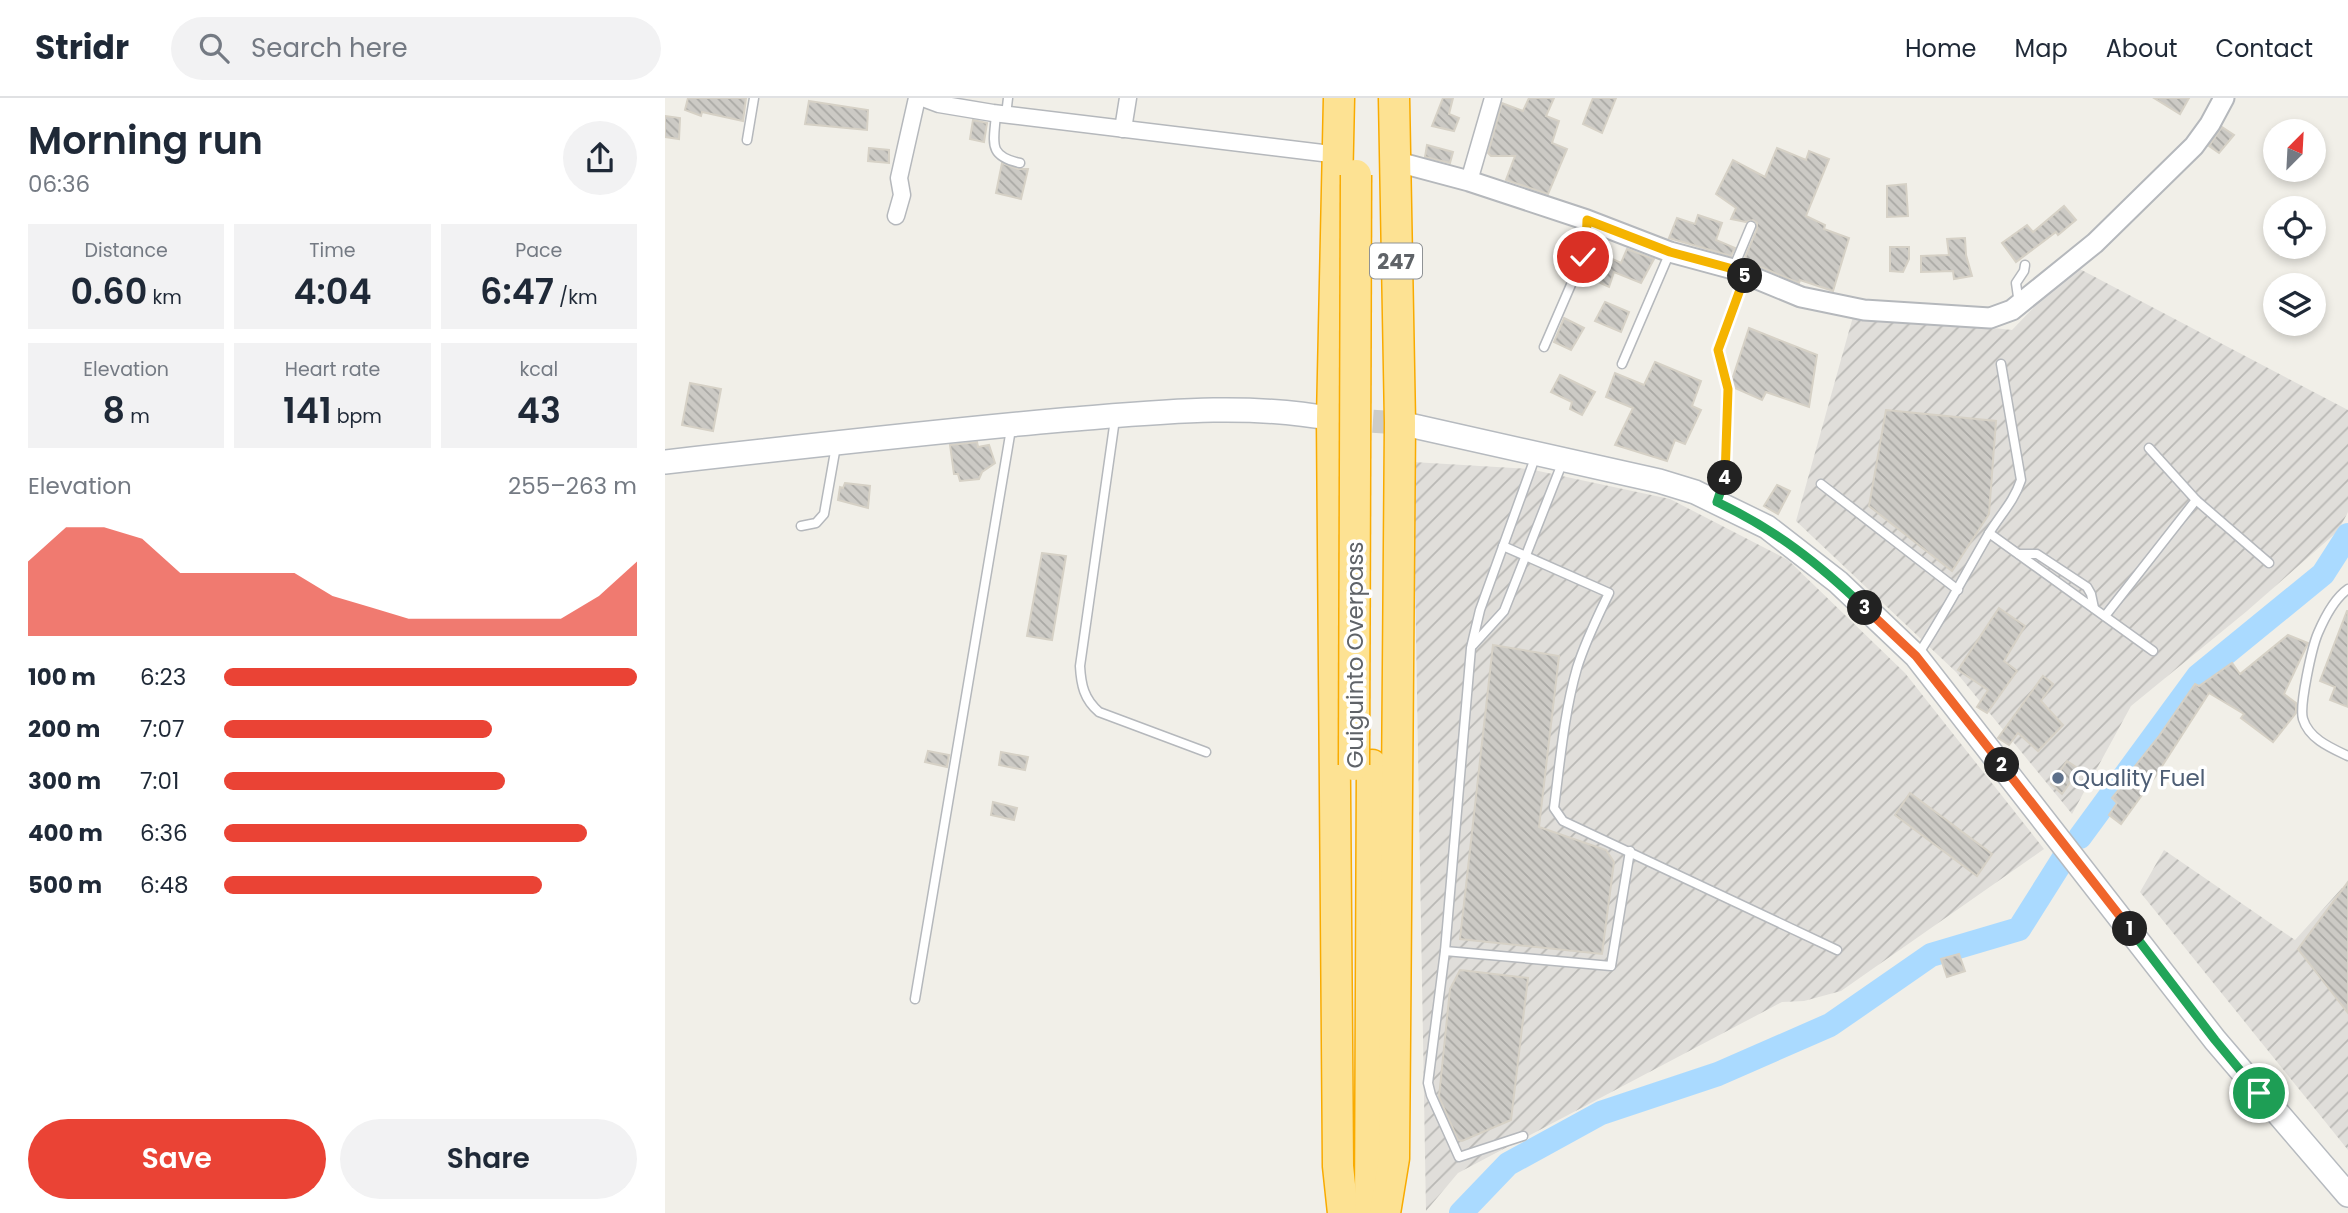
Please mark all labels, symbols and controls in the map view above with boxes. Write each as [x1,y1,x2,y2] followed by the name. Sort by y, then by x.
[171,17,661,80] search box
[35,24,129,71] text: Stridr
[195,29,233,67] icon: search
[251,30,408,66] text: Search here
[1905,32,1977,65] text: Home
[2015,32,2068,65] text: Map
[2106,32,2177,65] text: About
[2215,32,2313,65] text: Contact
[28,114,263,167] text: Morning run
[2263,119,2326,182] north arrow
[2263,119,2326,336] map controls
[563,121,637,195] button: share
[28,168,90,200] text: 06:36
[2263,196,2326,259] button: locate
[1553,227,1613,287] pin
[85,237,168,264] text: Distance
[309,237,356,264] text: Time
[515,237,562,264] text: Pace
[1564,238,1602,276] icon: check
[1370,244,1422,278] road number: 247
[1727,258,1763,294] pin: 5
[1738,262,1751,289] text: 5
[71,267,147,316] text: 0.60
[293,267,372,316] text: 4:04
[480,267,554,316] text: 6:47
[2263,273,2326,336] button: layers
[147,284,182,311] text: km
[554,284,598,311] text: /km
[83,356,169,383] text: Elevation
[285,356,380,383] text: Heart rate
[519,356,558,383] text: kcal
[103,386,125,435] text: 8
[283,386,332,435] text: 141
[517,386,561,435] text: 43
[125,403,150,430] text: m
[332,403,382,430] text: bpm
[1707,460,1743,496] pin: 4
[1718,464,1731,491] text: 4
[28,470,132,502] text: Elevation
[508,470,637,502] text: 255–263 m
[1339,541,1371,769] street label: Guiguinto Overpass
[1847,590,1883,626] pin: 3
[1859,594,1870,621] text: 3
[28,661,96,693] text: 100 m
[140,661,186,693] text: 6:23
[28,713,100,745] text: 200 m
[140,713,184,745] text: 7:07
[1985,748,2019,782] pin: 2
[1996,751,2007,778] text: 2
[2072,762,2205,794] place label: Quality Fuel
[28,765,101,797] text: 300 m
[140,765,179,797] text: 7:01
[2050,770,2066,786] marker: Quality Fuel
[28,817,103,849] text: 400 m
[140,817,188,849] text: 6:36
[28,869,102,901] text: 500 m
[140,869,188,901] text: 6:48
[2113,912,2147,946] pin: 1
[2126,915,2133,942] text: 1
[2229,1063,2289,1123] pin
[2240,1074,2278,1112] icon: arrive
[28,1119,326,1199] button: Save
[340,1119,637,1199] button: Share

